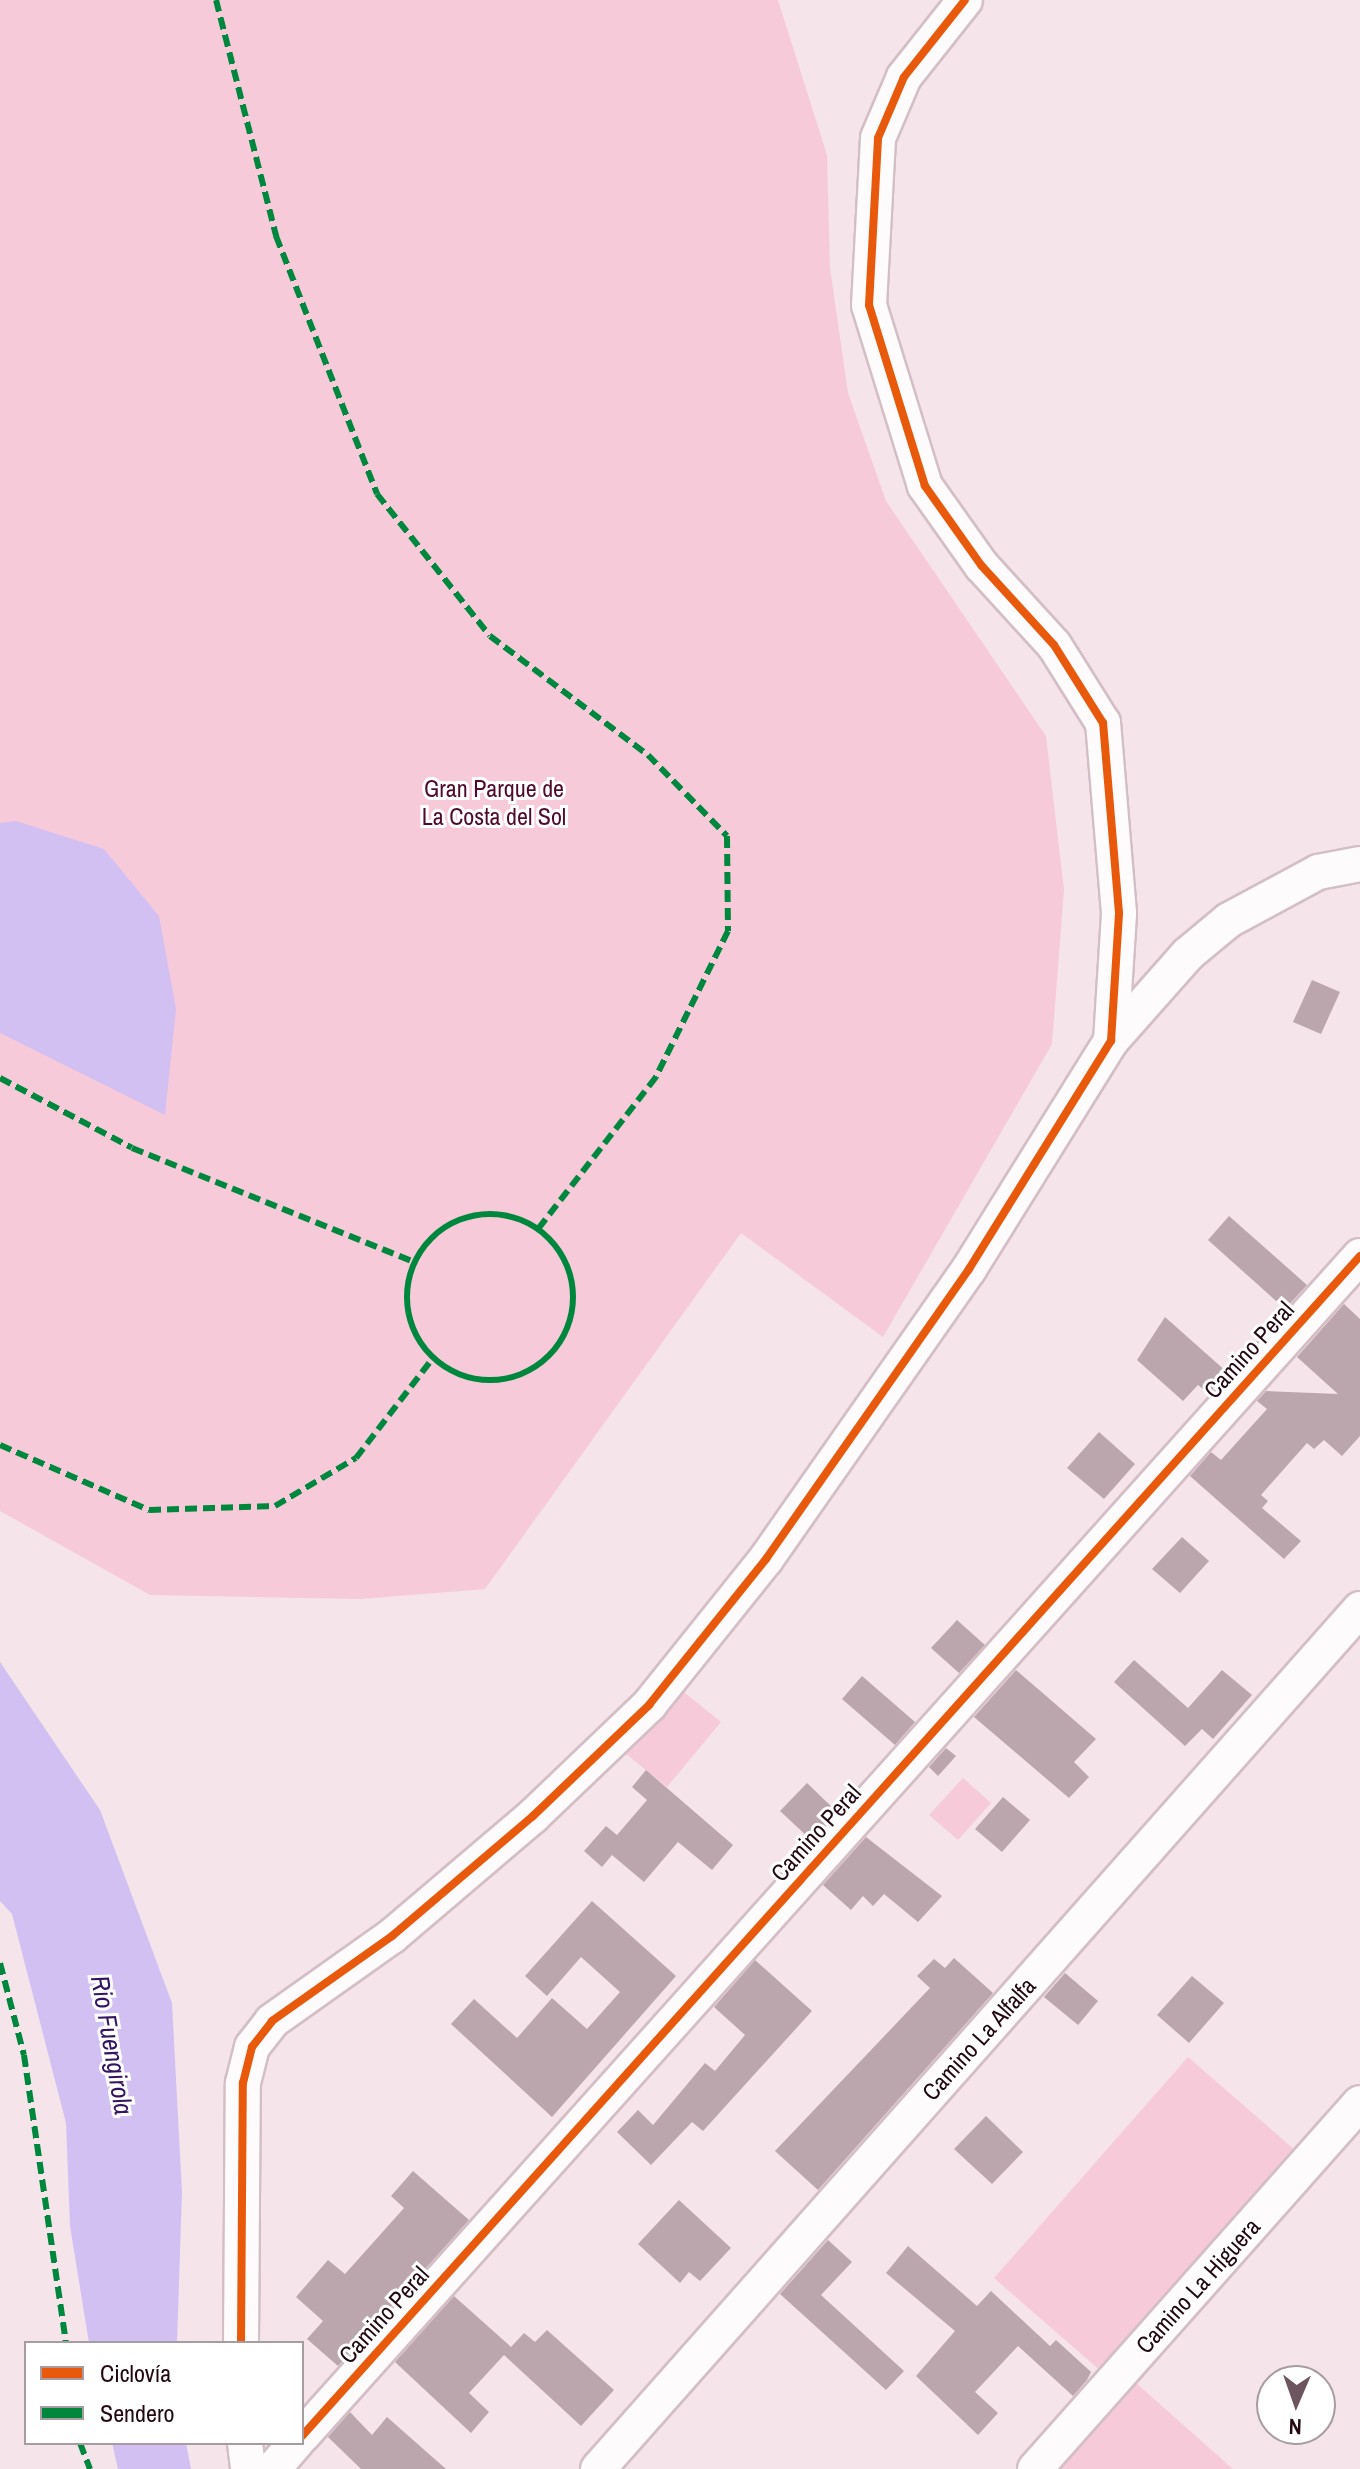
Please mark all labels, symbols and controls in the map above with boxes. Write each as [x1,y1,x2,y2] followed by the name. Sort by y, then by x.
[422,775,566,831] park label: Gran Parque de La Costa del Sol
[1198,1296,1300,1404] street label: Camino Peral
[765,1779,867,1887] street label: Camino Peral
[916,1971,1042,2107] street label: Camino La Alfalfa
[84,1973,140,2117] water label: Rio Fuengirola
[1130,2213,1266,2359] street label: Camino La Higuera
[333,2261,435,2369] street label: Camino Peral
[24,2341,304,2445] legend
[100,2357,171,2389] text: Ciclovía
[1256,2365,1336,2445] north arrow
[100,2397,174,2429] text: Sendero
[1288,2412,1302,2442] text: N

